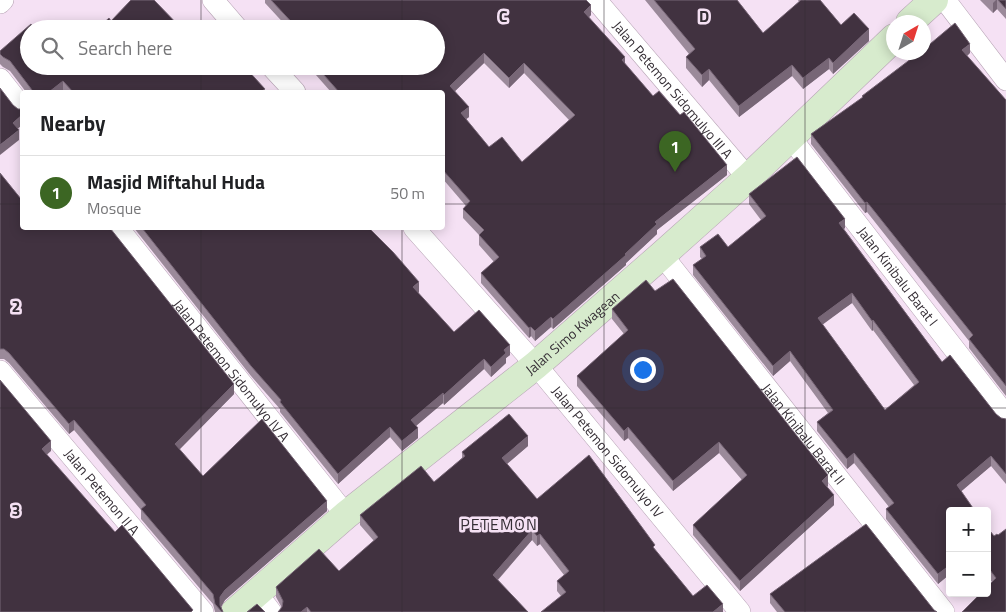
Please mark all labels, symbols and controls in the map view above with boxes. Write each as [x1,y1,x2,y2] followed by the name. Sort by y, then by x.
[499,4,508,28] text: C
[699,4,709,28] text: D
[886,15,931,60] north arrow
[608,16,738,164] street label: Jalan Petemon Sidomulyo III A
[20,20,445,75] search box
[78,33,172,62] text: Search here
[38,34,66,62] icon: search
[40,107,105,139] text: Nearby
[659,131,691,172] pin: 1
[87,167,265,196] text: Masjid Miftahul Huda
[52,181,60,205] text: 1
[390,181,425,205] text: 50 m
[87,196,141,220] text: Mosque
[853,222,943,330] street label: Jalan Kinibalu Barat I
[521,286,624,380] street label: Jalan Simo Kwagean
[12,294,20,318] text: 2
[168,294,295,447] street label: Jalan Petemon Sidomulyo IV A
[630,357,656,383] your location
[757,378,850,489] street label: Jalan Kinibalu Barat II
[547,381,669,522] street label: Jalan Petemon Sidomulyo IV
[60,444,145,540] street label: Jalan Petemon II A
[12,498,20,522] text: 3
[946,507,991,597] map controls
[946,507,991,552] button: +
[460,512,538,536] district label: PETEMON
[946,552,991,597] button: −

